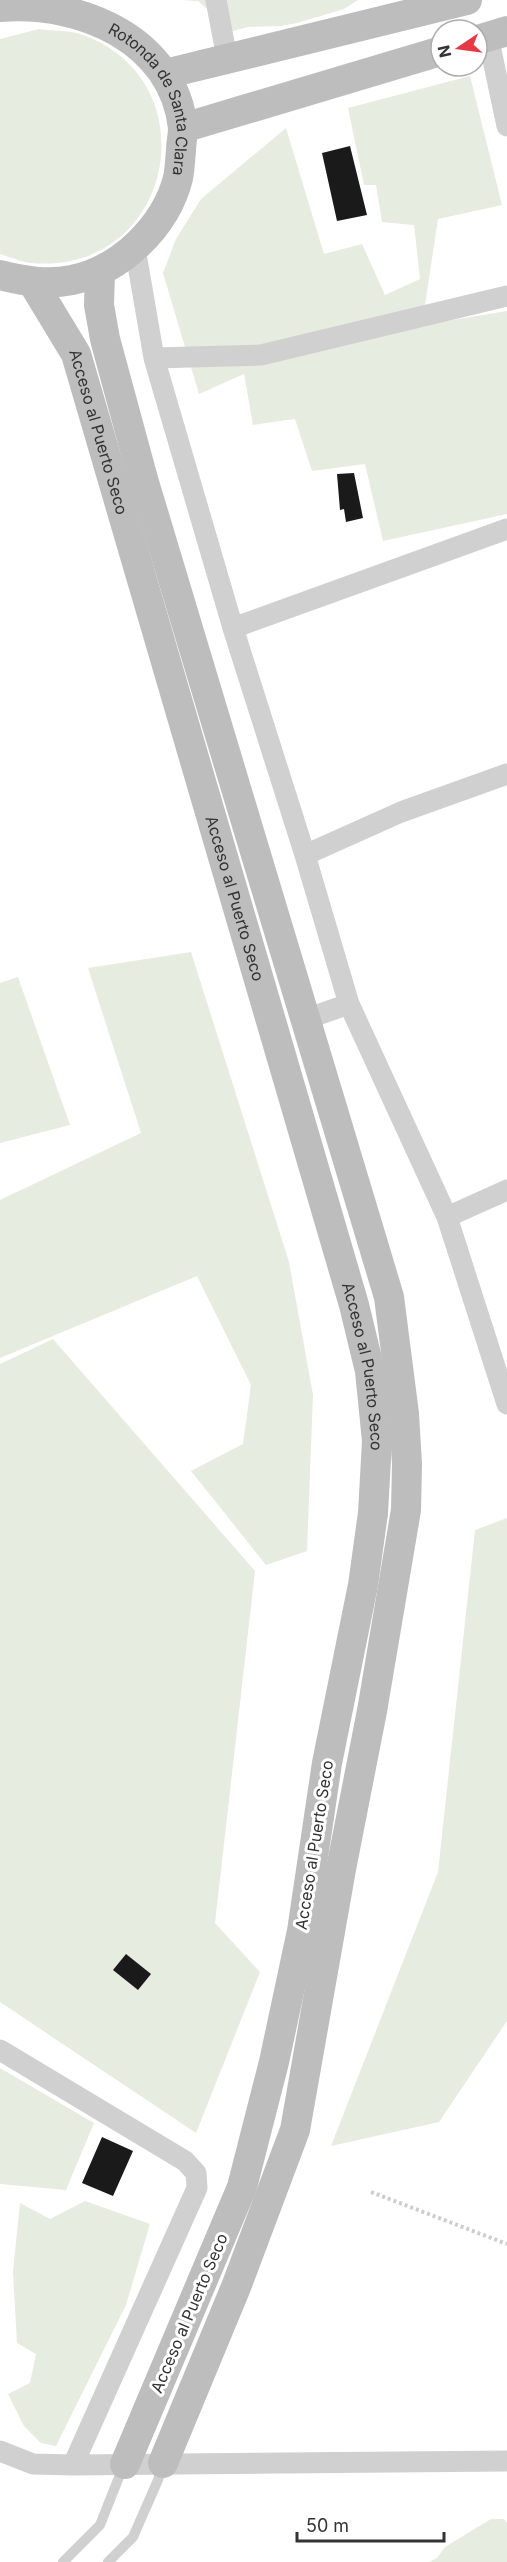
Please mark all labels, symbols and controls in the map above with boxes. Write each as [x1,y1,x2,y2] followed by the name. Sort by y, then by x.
[105,18,193,177] street label: Rotonda de Santa Clara
[429,18,489,78] north arrow
[433,43,456,60] text: N
[65,347,132,517] street label: Acceso al Puerto Seco
[201,813,269,983] street label: Acceso al Puerto Seco
[338,1280,387,1451] street label: Acceso al Puerto Seco
[291,1759,337,1931] street label: Acceso al Puerto Seco
[146,2230,232,2396] street label: Acceso al Puerto Seco
[297,2505,444,2543] scale bar
[306,2515,349,2536] text: 50 m

